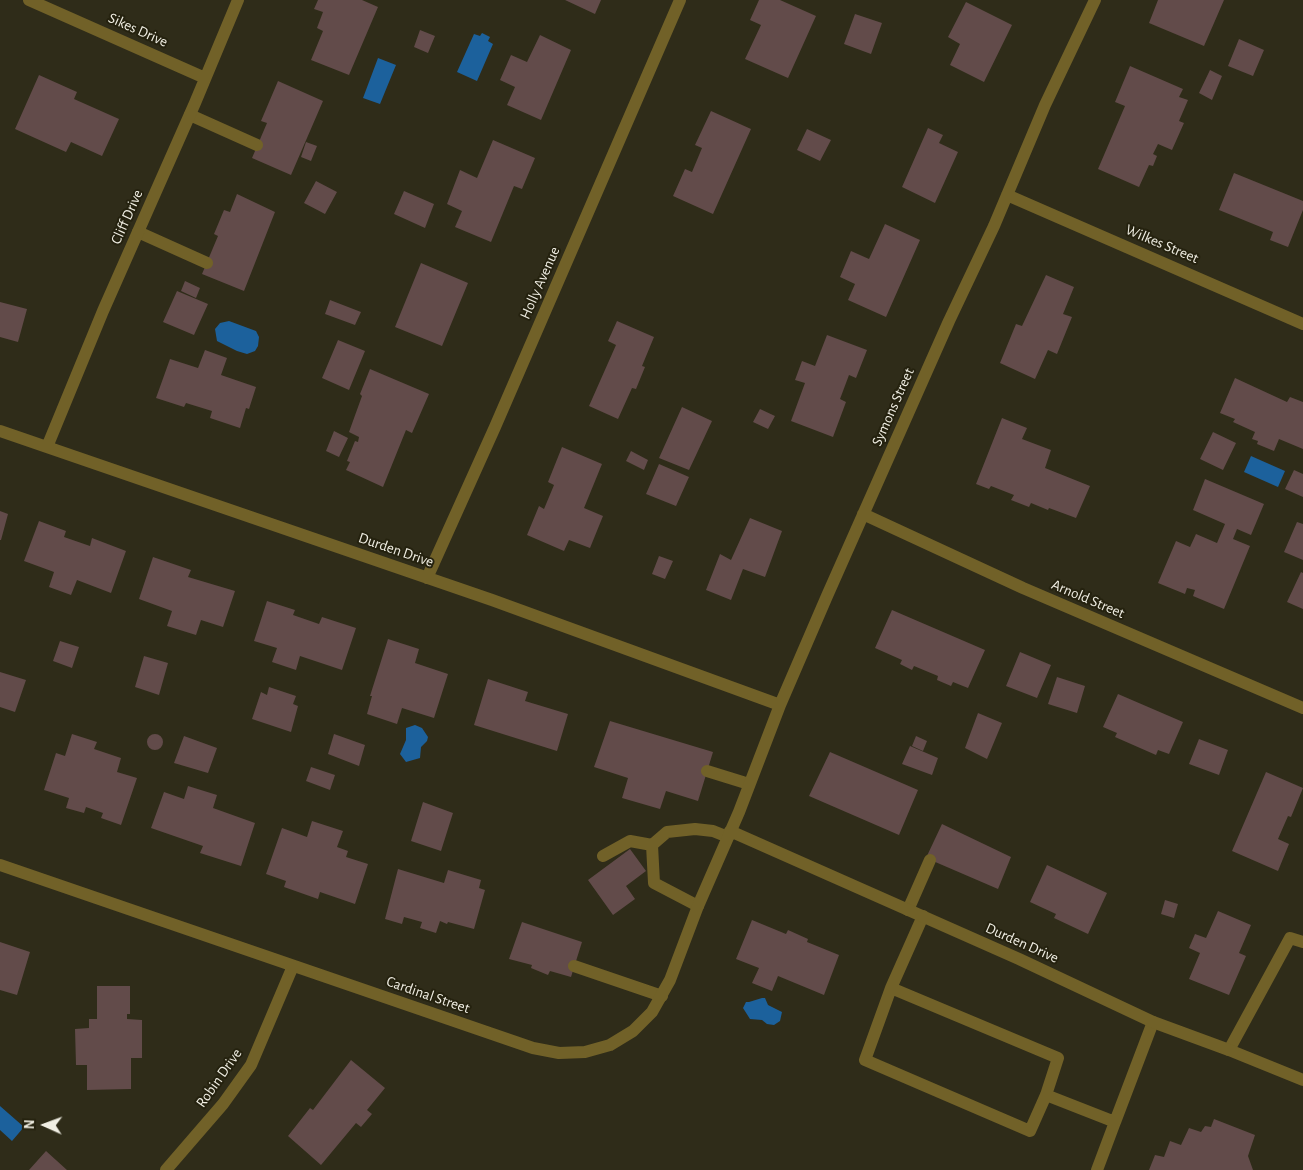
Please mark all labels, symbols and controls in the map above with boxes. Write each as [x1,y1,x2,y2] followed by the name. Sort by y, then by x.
[105,9,171,51] street label: Sikes Drive
[107,187,147,247] street label: Cliff Drive
[1123,221,1201,267] street label: Wilkes Street
[516,244,564,322] street label: Holly Avenue
[868,365,918,449] street label: Symons Street
[356,529,436,571] street label: Durden Drive
[1049,576,1127,622] street label: Arnold Street
[983,919,1061,967] street label: Durden Drive
[384,972,472,1018] street label: Cardinal Street
[192,1045,246,1111] street label: Robin Drive
[20,1100,70,1150] north arrow
[23,1119,37,1130] text: N

